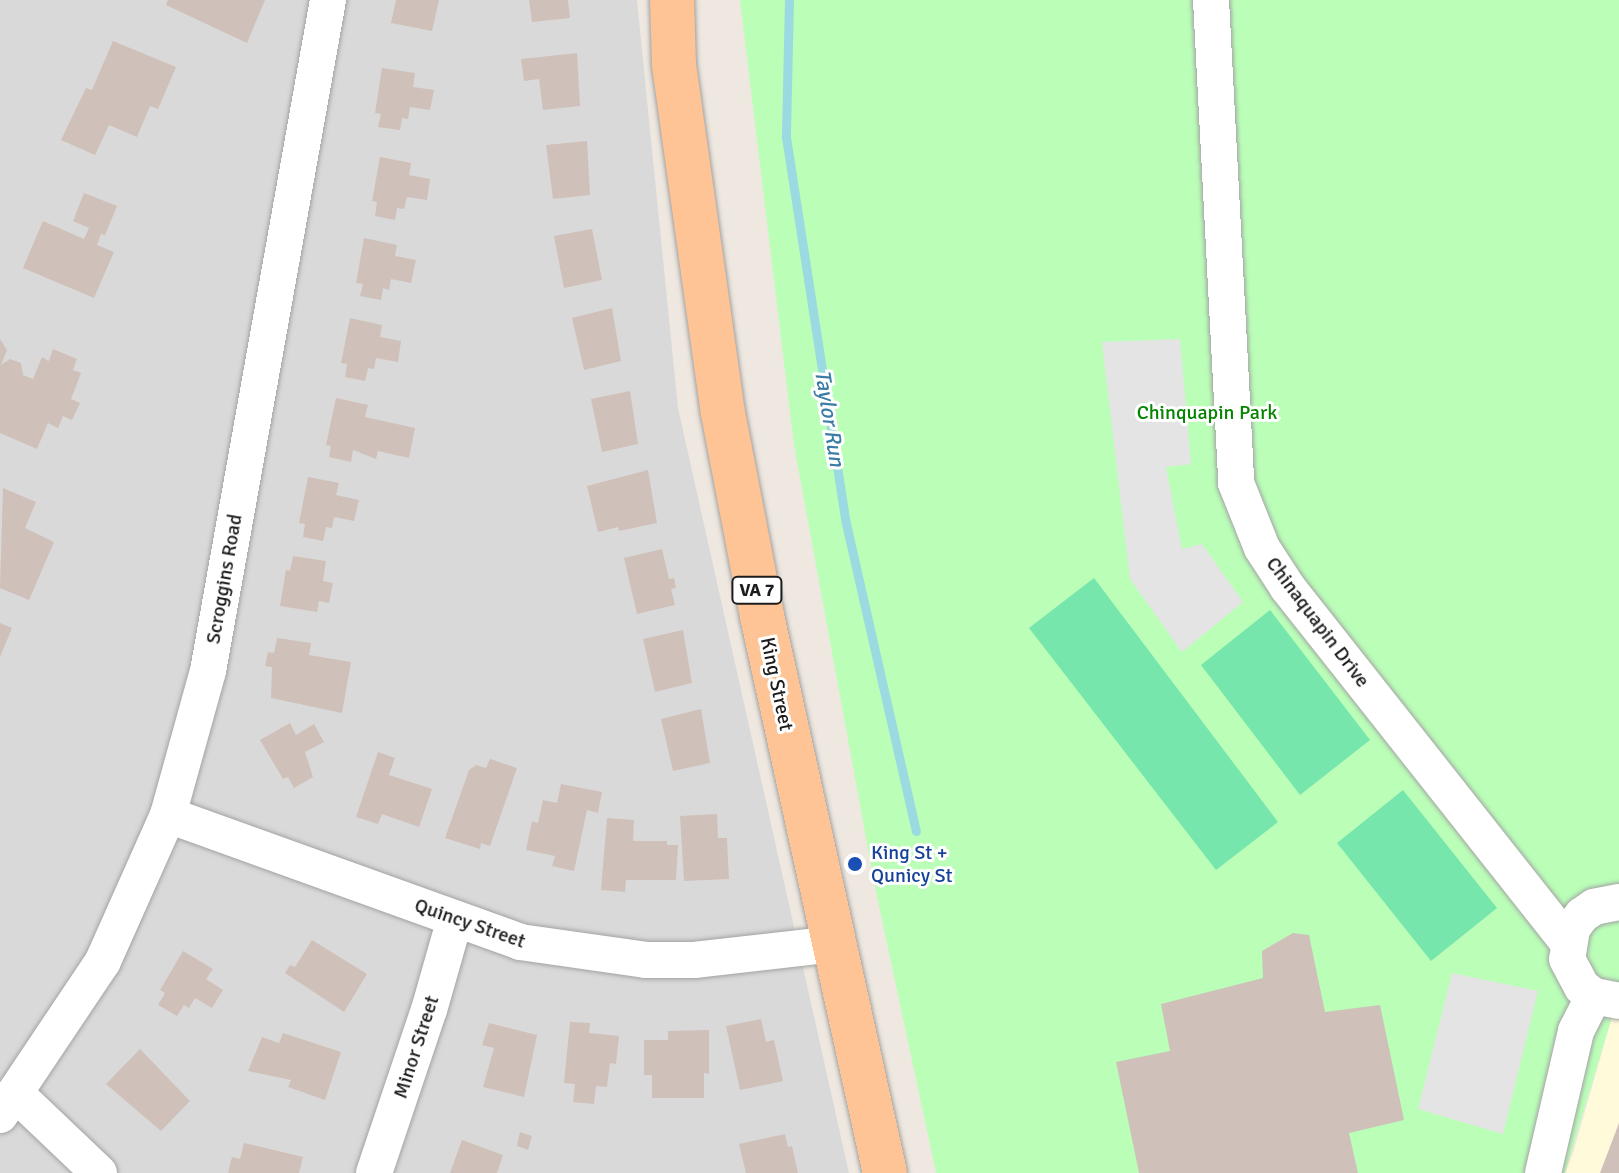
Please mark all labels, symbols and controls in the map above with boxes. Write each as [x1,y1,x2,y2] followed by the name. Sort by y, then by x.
[809,368,851,468] water label: Taylor Run
[1137,400,1277,424] park label: Chinquapin Park
[201,512,247,646] street label: Scroggins Road
[1261,552,1375,692] street label: Chinaquapin Drive
[731,576,783,604] road number: VA 7
[755,635,799,733] street label: King Street
[871,840,953,887] place label: King St + Qunicy St
[846,855,864,873] marker: King St + Qunicy St
[411,893,529,953] street label: Quincy Street
[388,993,444,1101] street label: Minor Street

